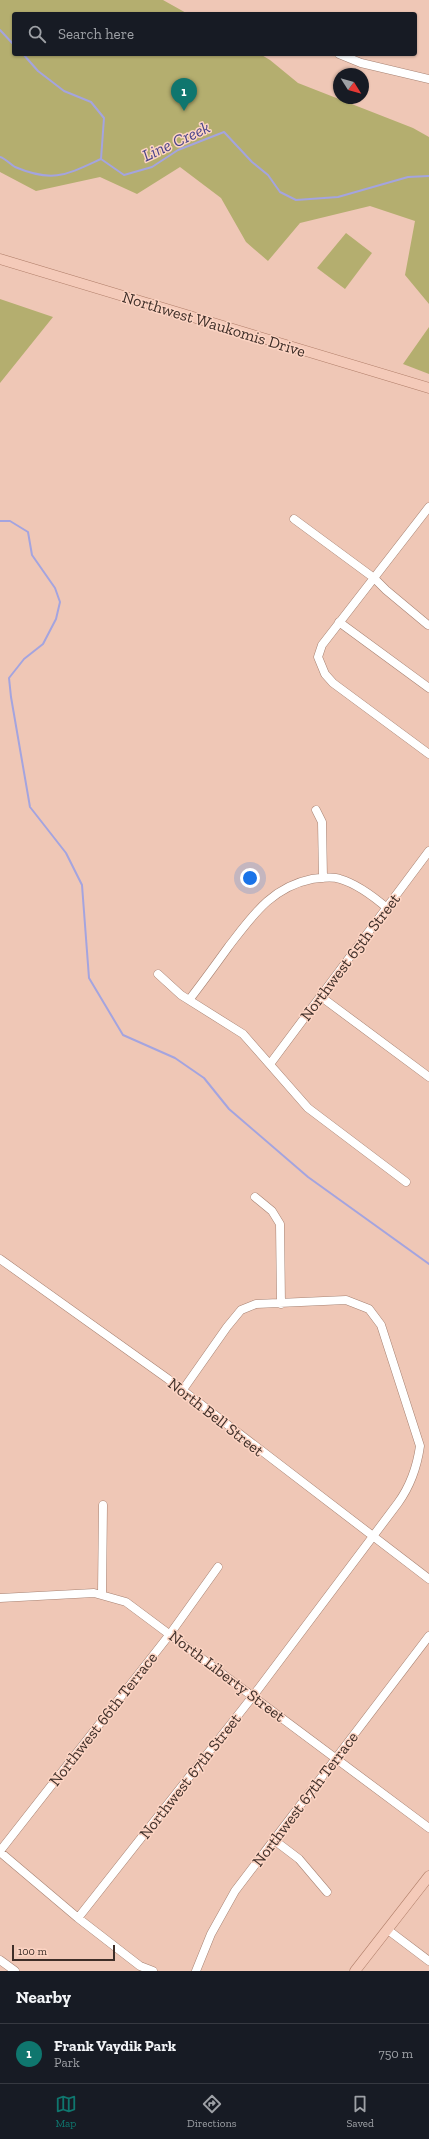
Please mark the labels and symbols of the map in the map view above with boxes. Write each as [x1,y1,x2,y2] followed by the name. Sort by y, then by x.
[333,68,369,104] north arrow
[171,78,197,111] pin: 1
[139,117,213,165] water label: Line Creek
[120,287,308,361] street label: Northwest Waukomis Drive
[240,868,260,888] your location
[296,890,404,1024] street label: Northwest 65th Street
[164,1374,268,1460] street label: North Bell Street
[165,1626,289,1726] street label: North Liberty Street
[45,1648,161,1790] street label: Northwest 66th Terrace
[135,1710,245,1842] street label: Northwest 67th Street
[248,1728,362,1870] street label: Northwest 67th Terrace
[12,1943,115,1962] scale bar

